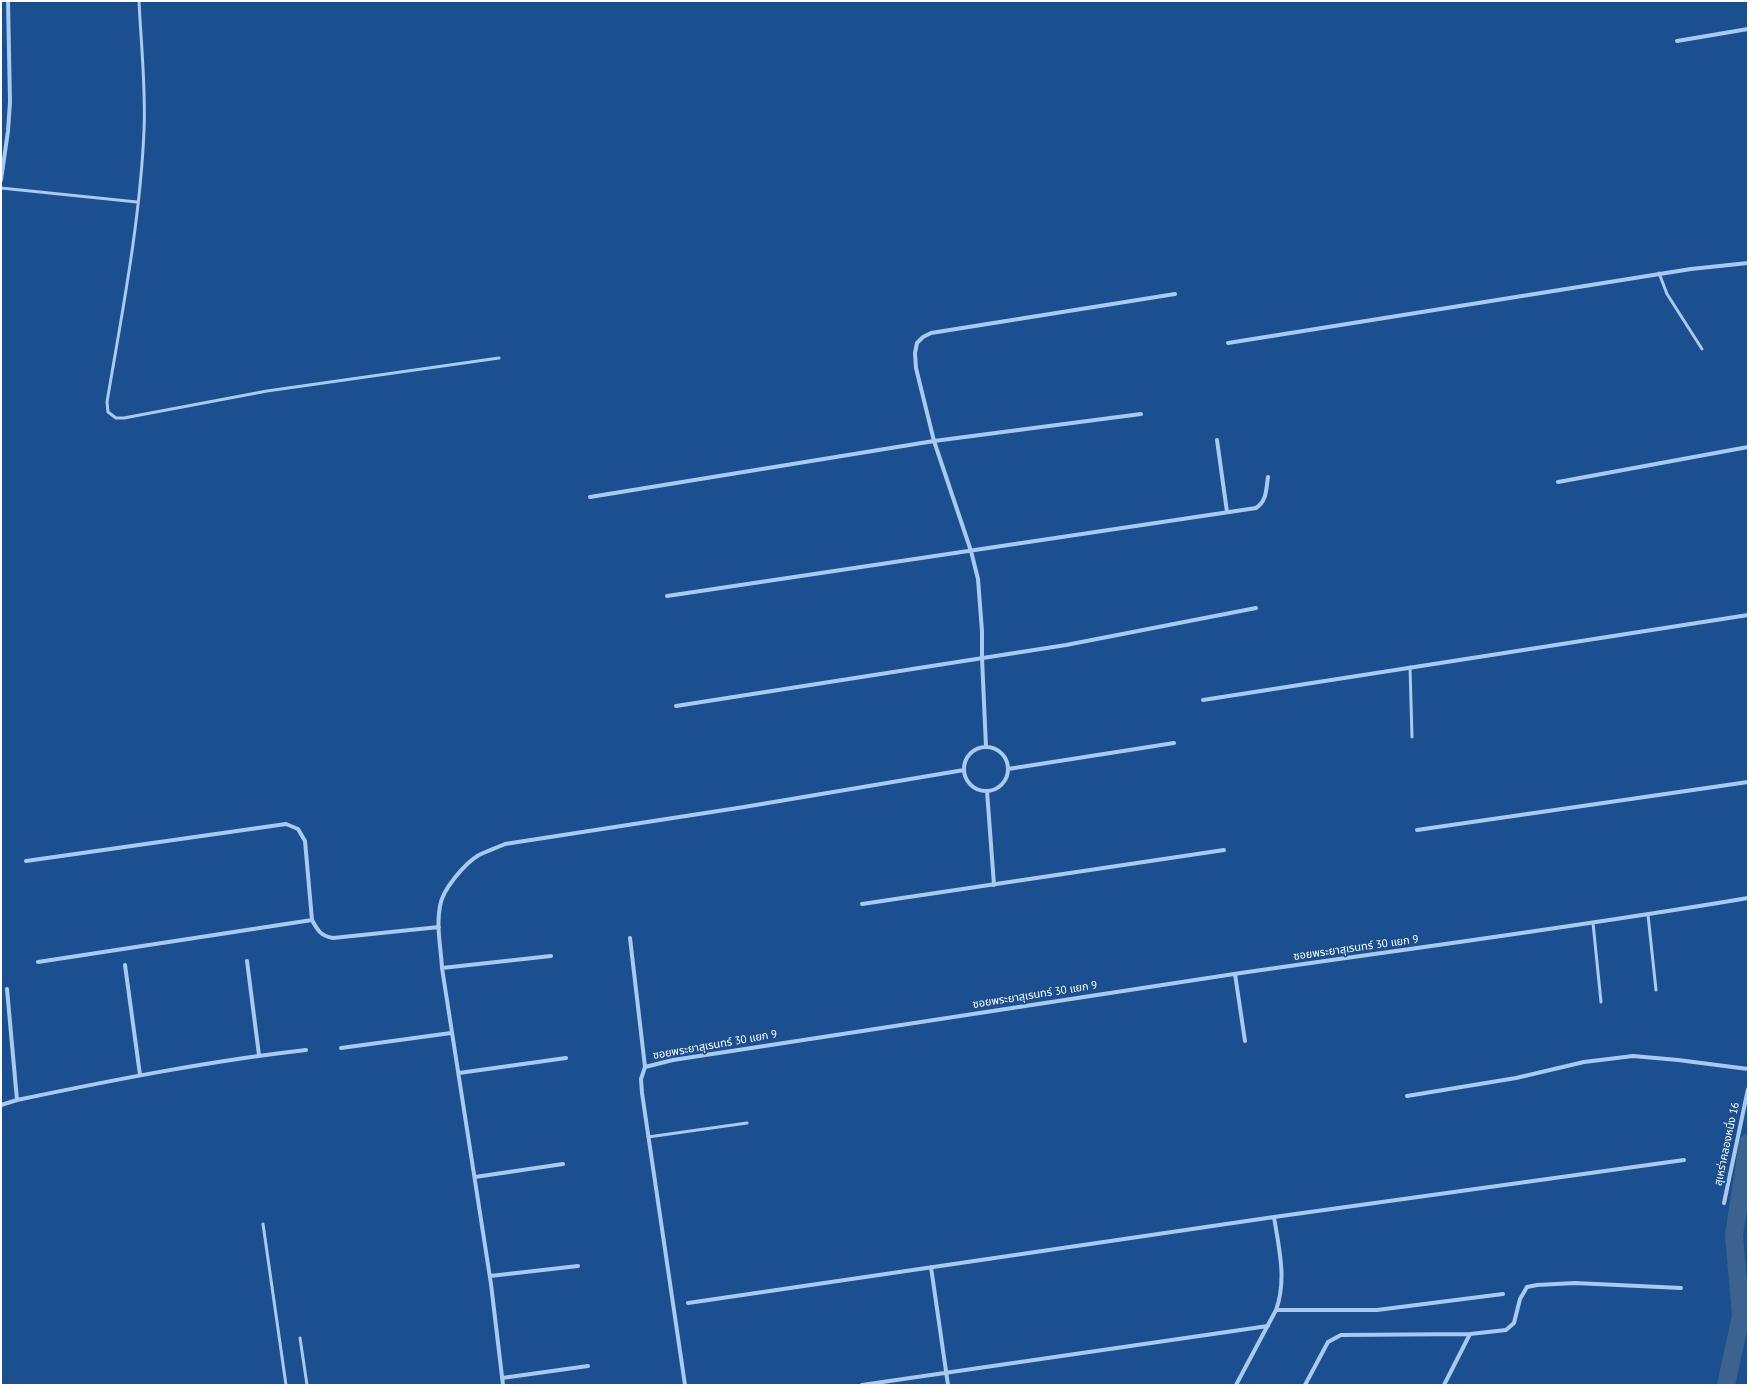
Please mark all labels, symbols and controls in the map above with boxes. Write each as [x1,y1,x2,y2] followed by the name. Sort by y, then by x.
[1293,933,1419,963] street label: ซอยพระยาสุเรนทร์ 30 แยก 9
[972,979,1098,1011] street label: ซอยพระยาสุเรนทร์ 30 แยก 9
[652,1028,778,1062] street label: ซอยพระยาสุเรนทร์ 30 แยก 9
[1712,1101,1742,1187] street label: สุเหร่าคลองหนึ่ง 16

